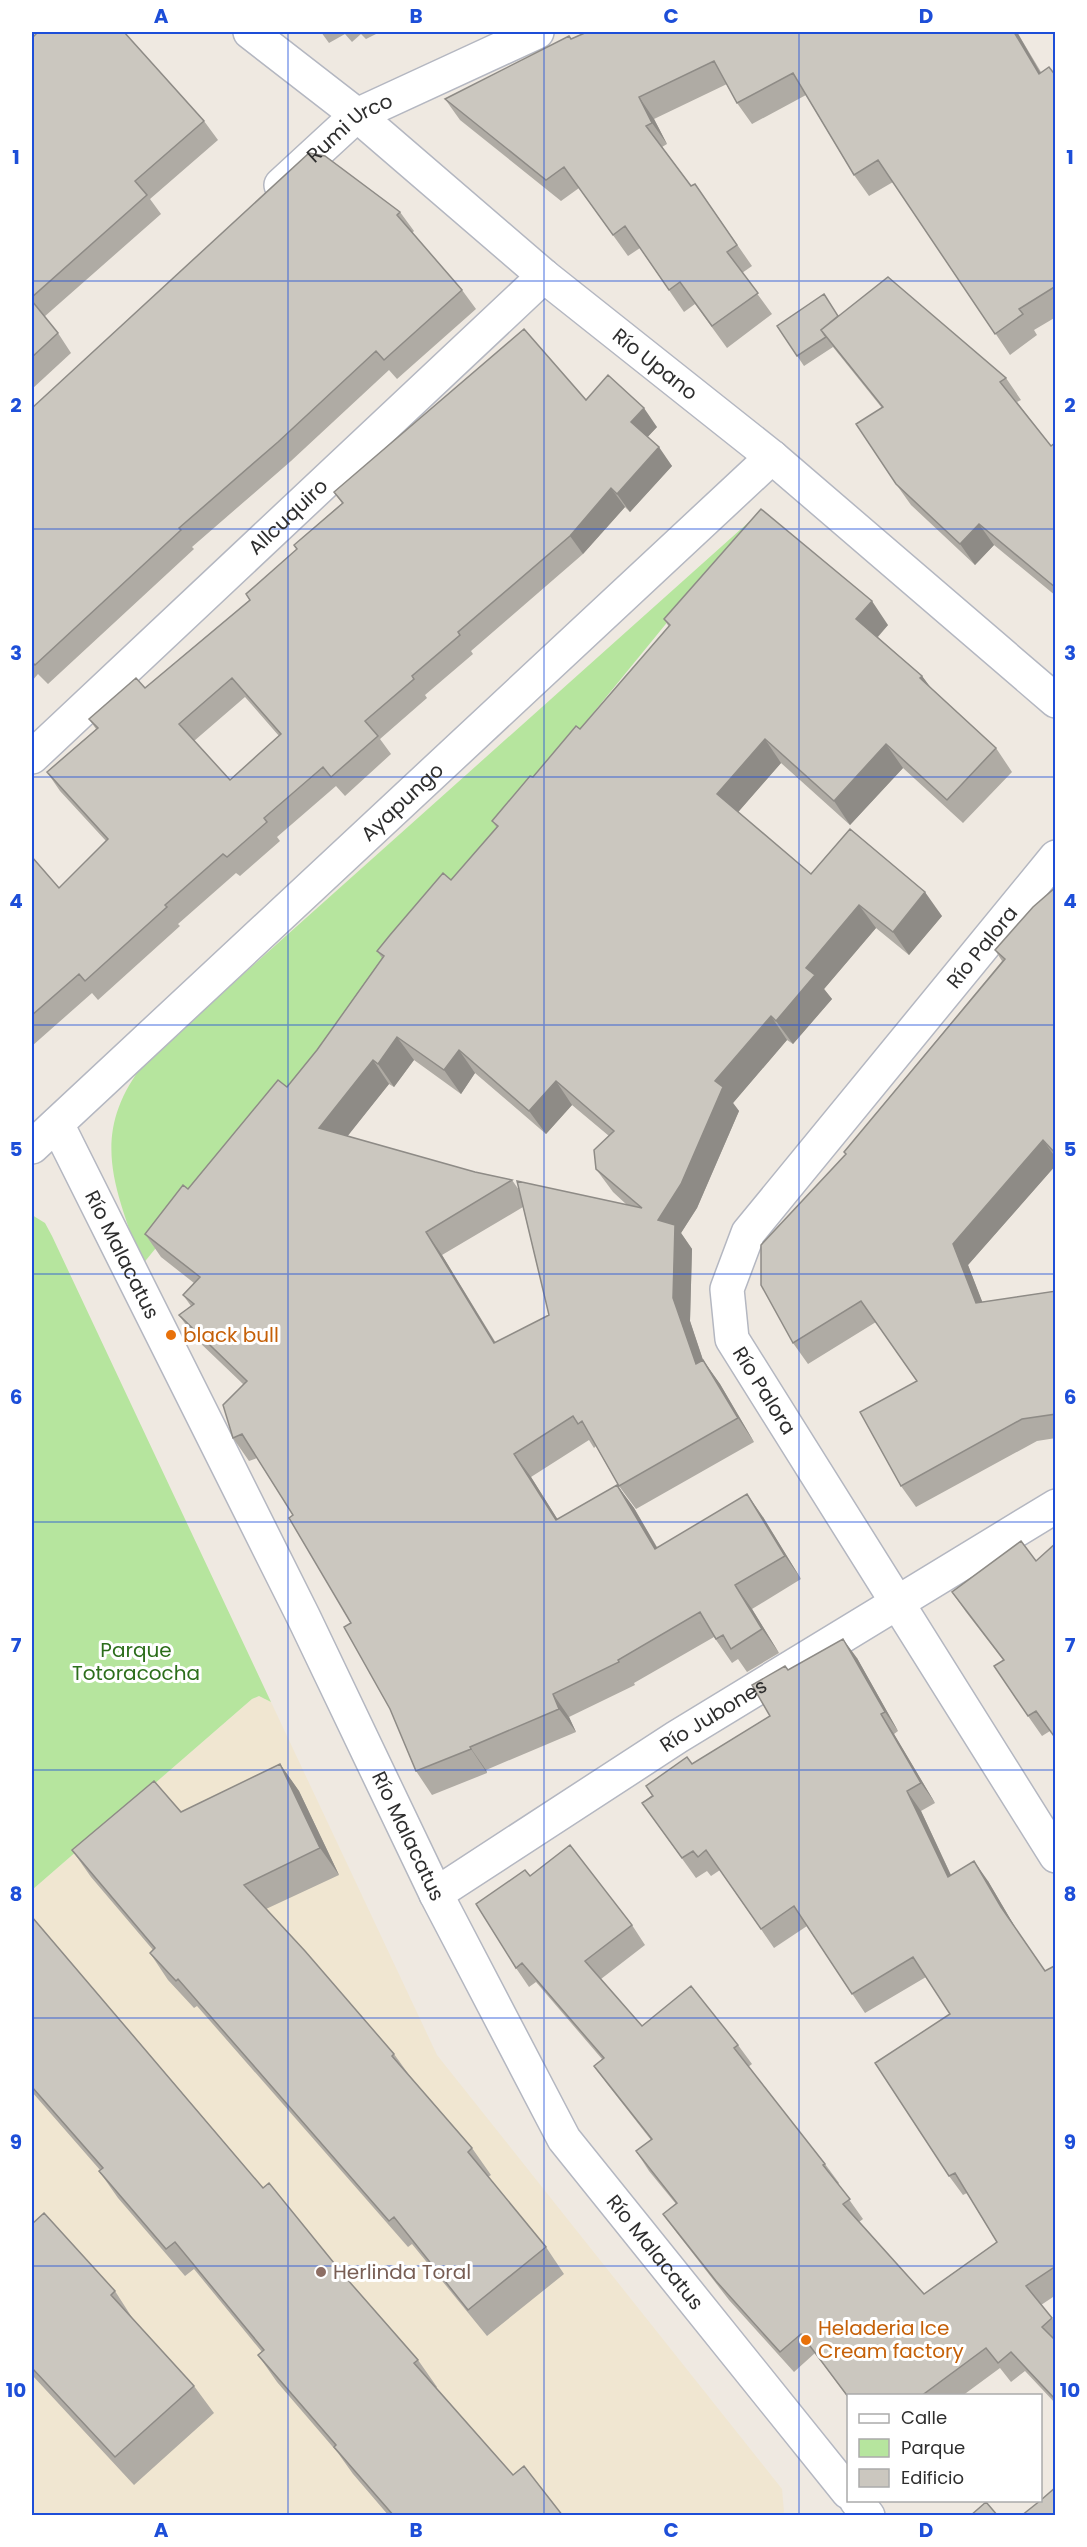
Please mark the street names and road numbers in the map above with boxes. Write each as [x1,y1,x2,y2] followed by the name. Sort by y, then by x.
[300,87,397,169] street label: Rumi Urco
[607,322,704,407] street label: Río Upano
[242,472,334,561] street label: Allcuquiro
[355,756,450,848] street label: Ayapungo
[940,900,1024,994] street label: Río Palora
[78,1185,166,1324] street label: Río Malacatus
[726,1341,803,1440] street label: Río Palora
[654,1672,772,1759] street label: Río Jubones
[365,1767,451,1906] street label: Río Malacatus
[600,2189,710,2316] street label: Río Malacatus

